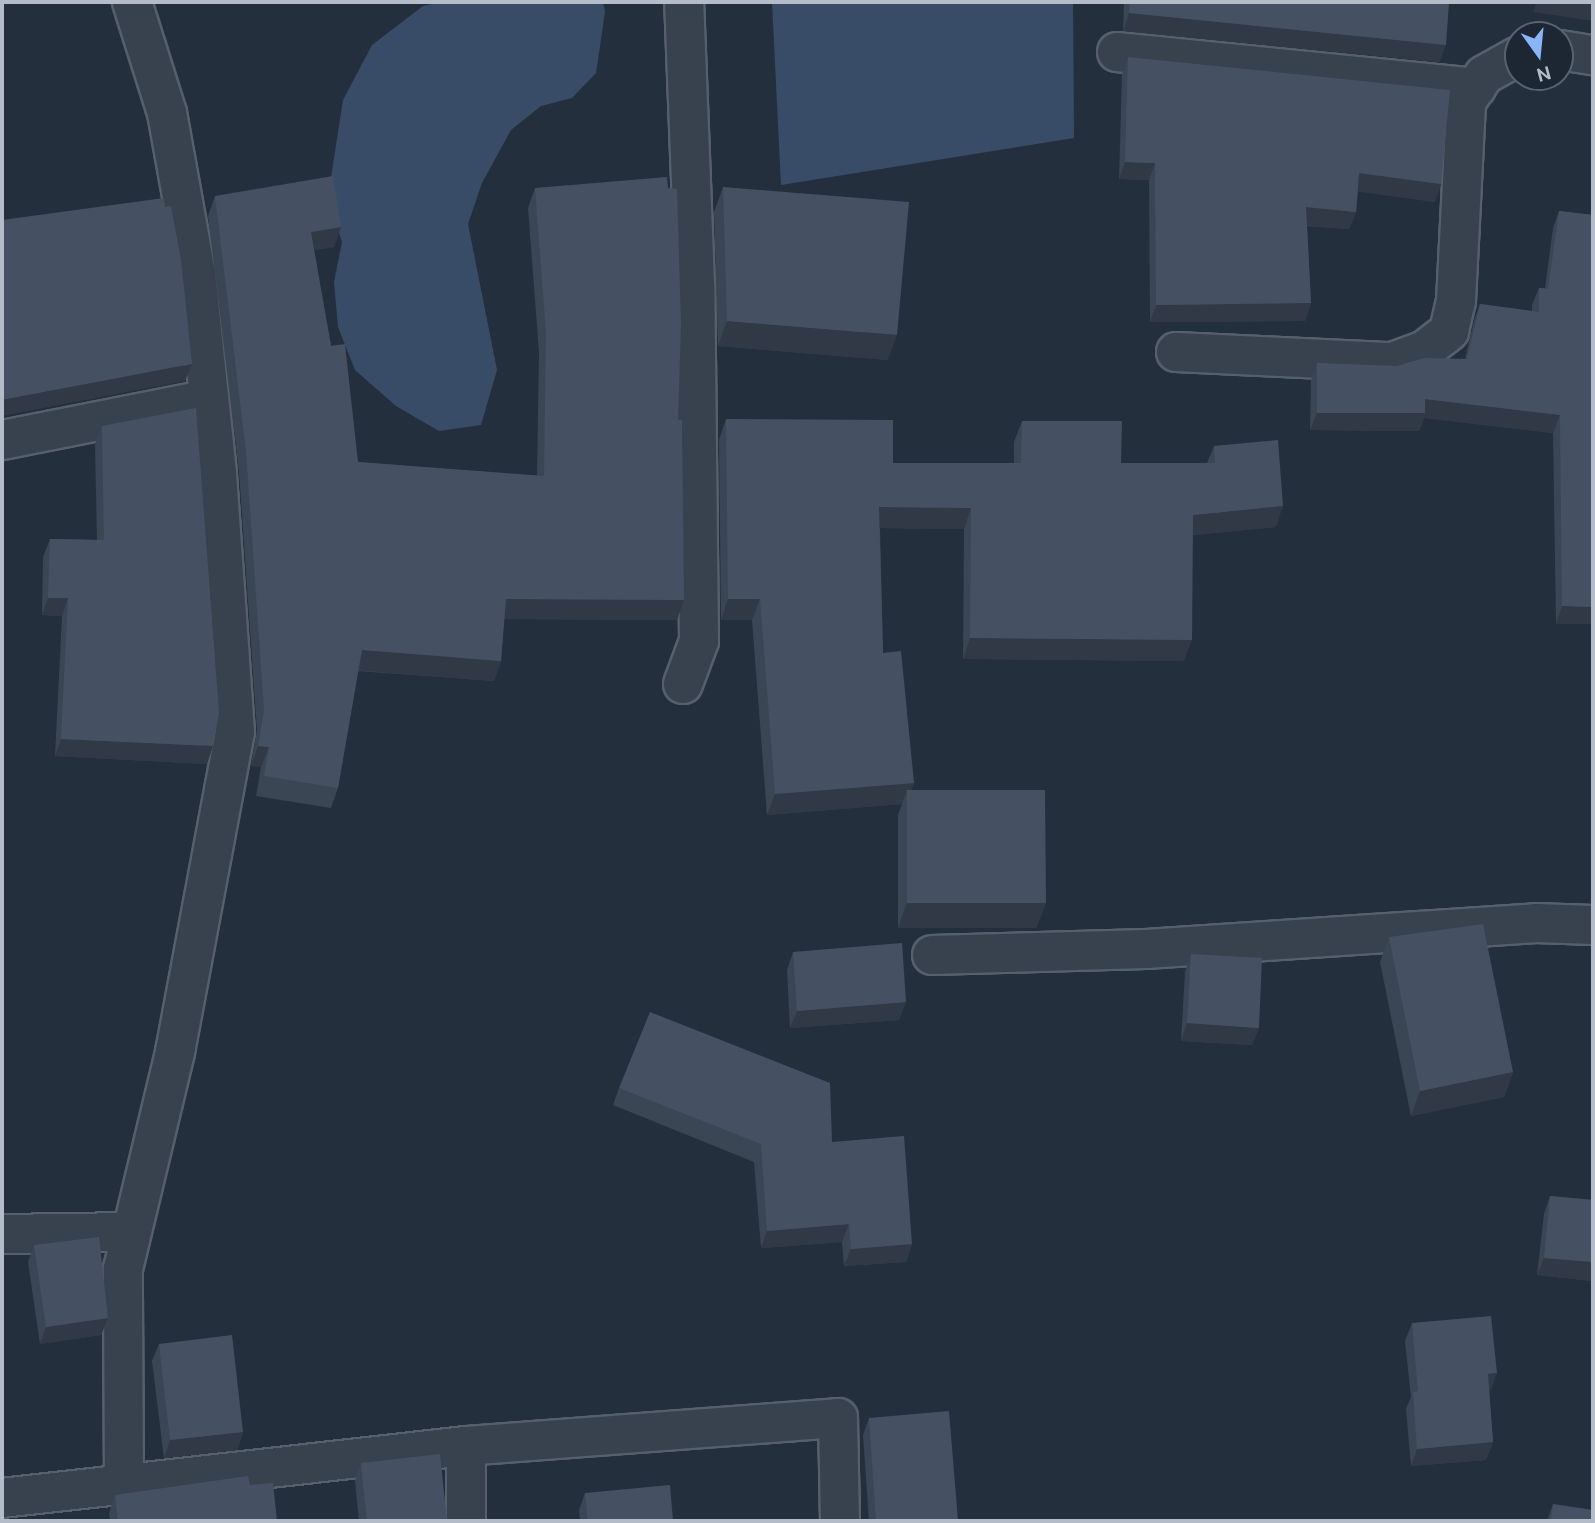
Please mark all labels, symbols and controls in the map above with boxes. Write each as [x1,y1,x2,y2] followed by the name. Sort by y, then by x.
[1504,21,1574,91] north arrow
[1534,62,1554,87] text: N

